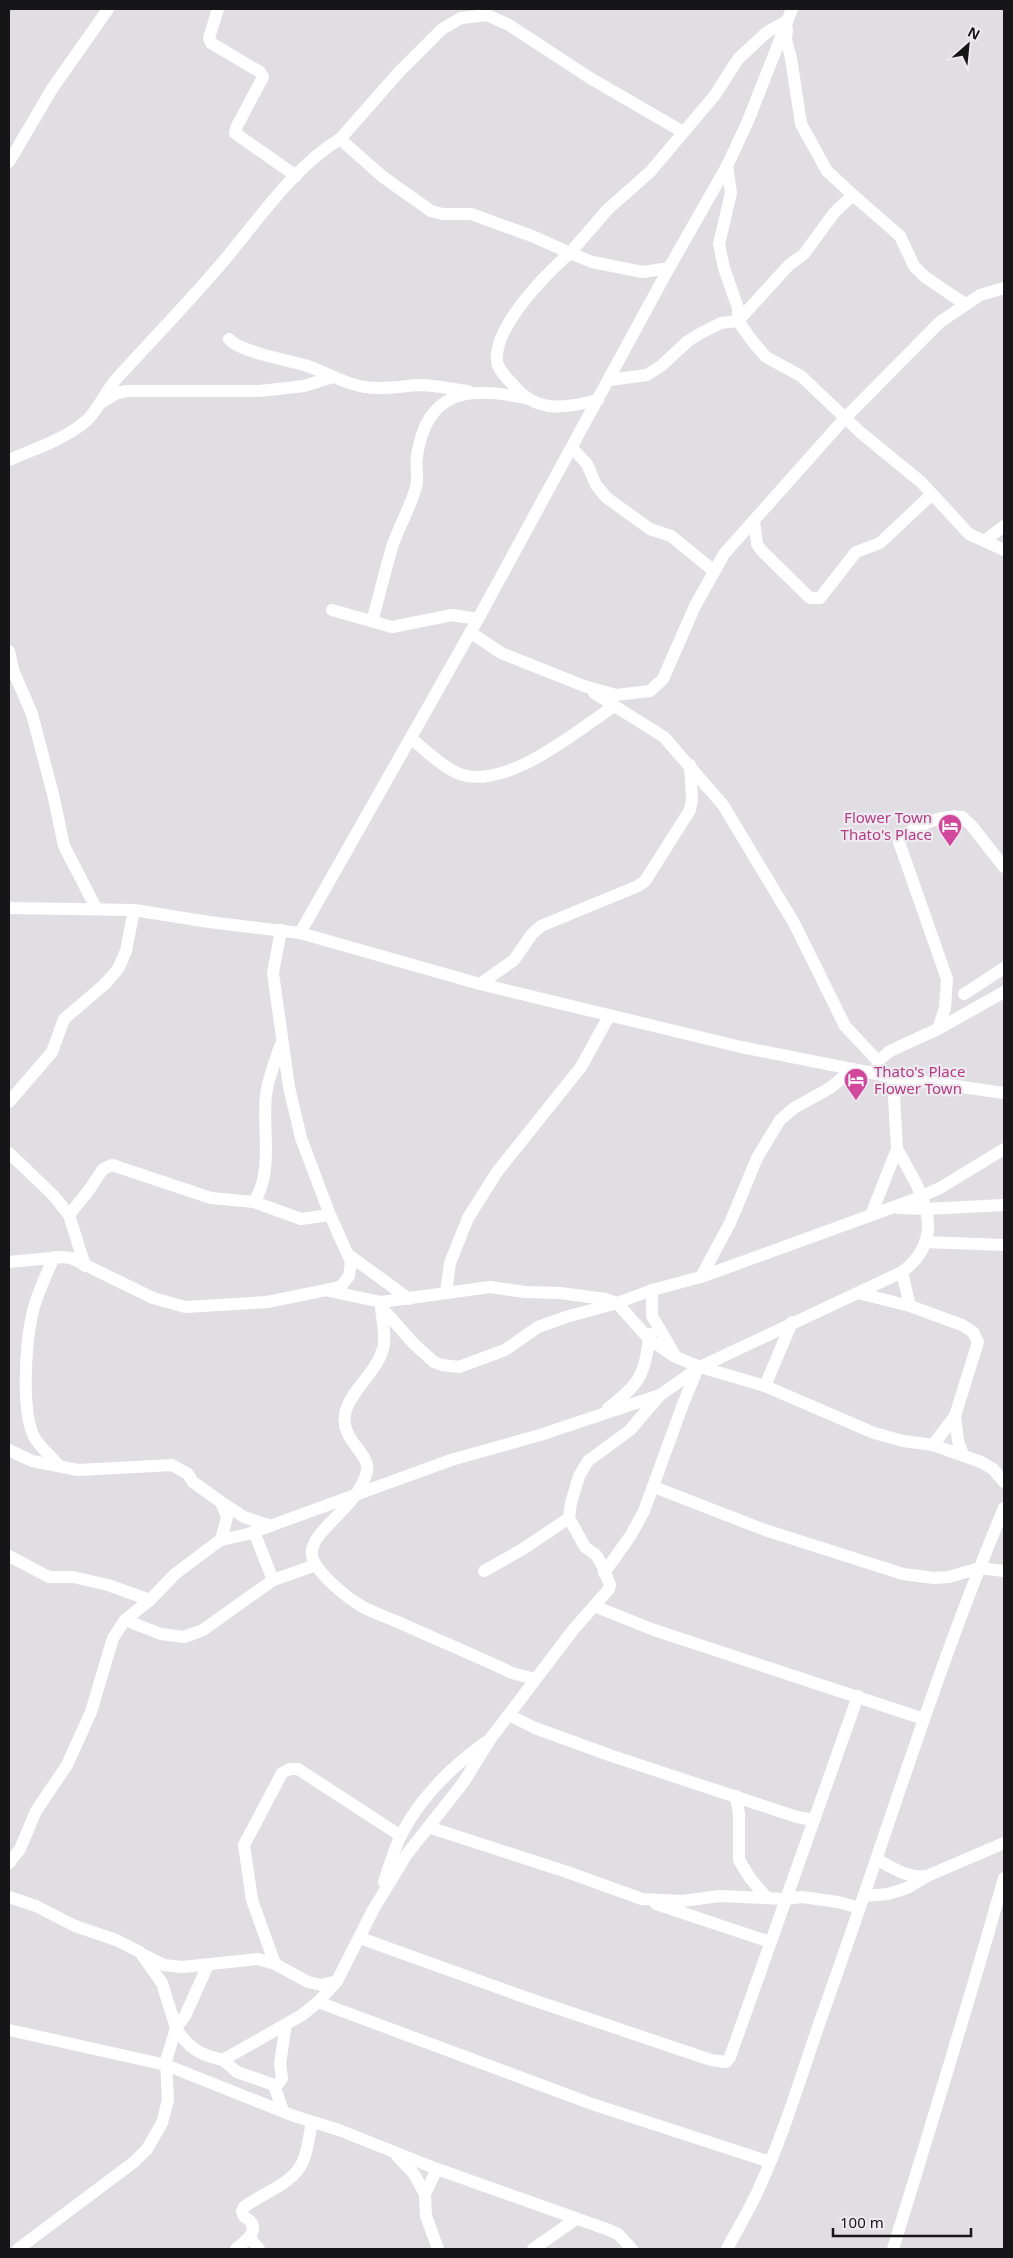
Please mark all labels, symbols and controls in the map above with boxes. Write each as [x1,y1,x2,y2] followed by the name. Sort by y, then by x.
[943,20,993,70] north arrow
[965,22,984,44] text: N
[841,807,932,844] place label: Flower Town Thato's Place
[937,813,963,847] hotel icon: Flower Town Thato's Place
[874,1061,965,1098] place label: Thato's Place Flower Town
[843,1067,869,1101] hotel icon: Thato's Place Flower Town
[833,2206,970,2238] scale bar
[840,2212,884,2232] text: 100 m

